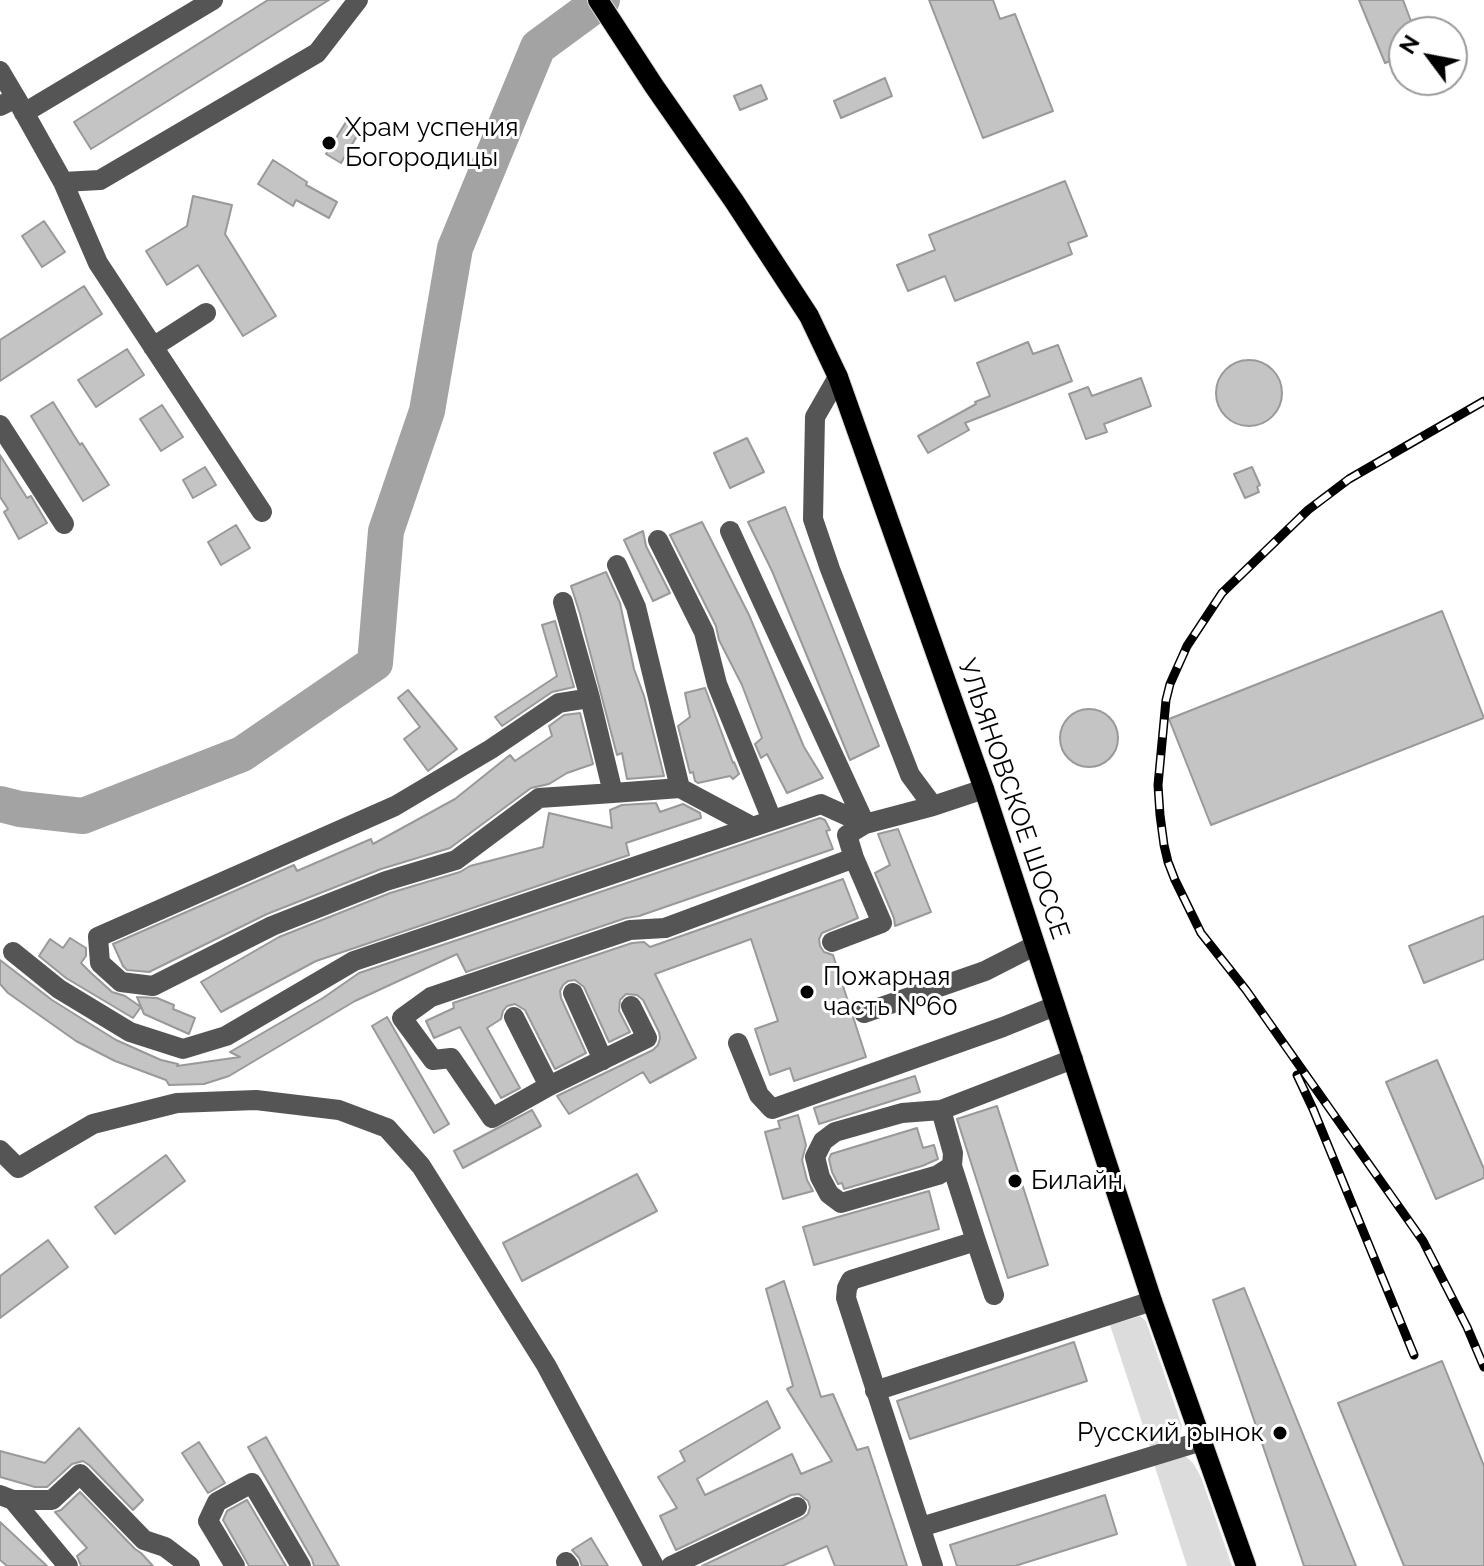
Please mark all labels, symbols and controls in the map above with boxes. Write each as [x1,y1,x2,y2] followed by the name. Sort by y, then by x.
[1388,16,1468,96] north arrow
[1394,30,1425,58] text: N
[345,112,518,174] place label: Храм успения Богородицы
[320,134,338,152] marker: Храм успения Богородицы
[950,655,1076,943] street label: УЛЬЯНОВСКОЕ ШОССЕ
[823,961,958,1022] place label: Пожарная часть №60
[798,983,816,1001] marker: Пожарная часть №60
[1031,1165,1123,1197] place label: Билайн
[1006,1172,1024,1190] marker: Билайн
[1077,1417,1264,1449] place label: Русский рынок
[1271,1424,1289,1442] marker: Русский рынок

